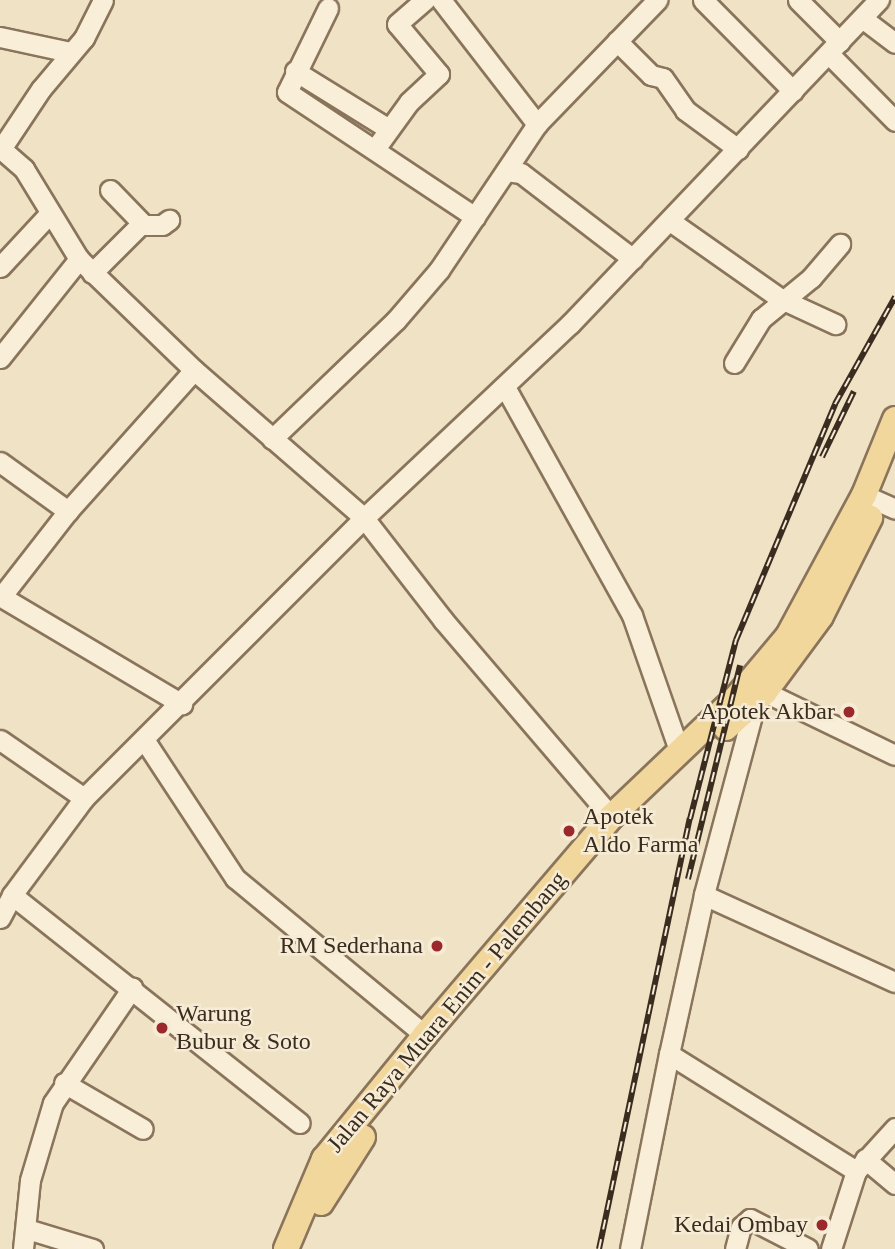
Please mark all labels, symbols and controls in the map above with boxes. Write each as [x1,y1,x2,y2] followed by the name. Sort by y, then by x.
[698,698,835,726] place label: Apotek Akbar
[841,704,857,720] marker: Apotek Akbar
[583,803,698,859] place label: Apotek Aldo Farma
[561,823,577,839] marker: Apotek Aldo Farma
[321,866,573,1158] street label: Jalan Raya Muara Enim - Palembang
[280,932,423,960] place label: RM Sederhana
[429,938,445,954] marker: RM Sederhana
[176,1000,311,1056] place label: Warung Bubur & Soto
[154,1020,170,1036] marker: Warung Bubur & Soto
[674,1211,808,1239] place label: Kedai Ombay
[814,1217,830,1233] marker: Kedai Ombay

